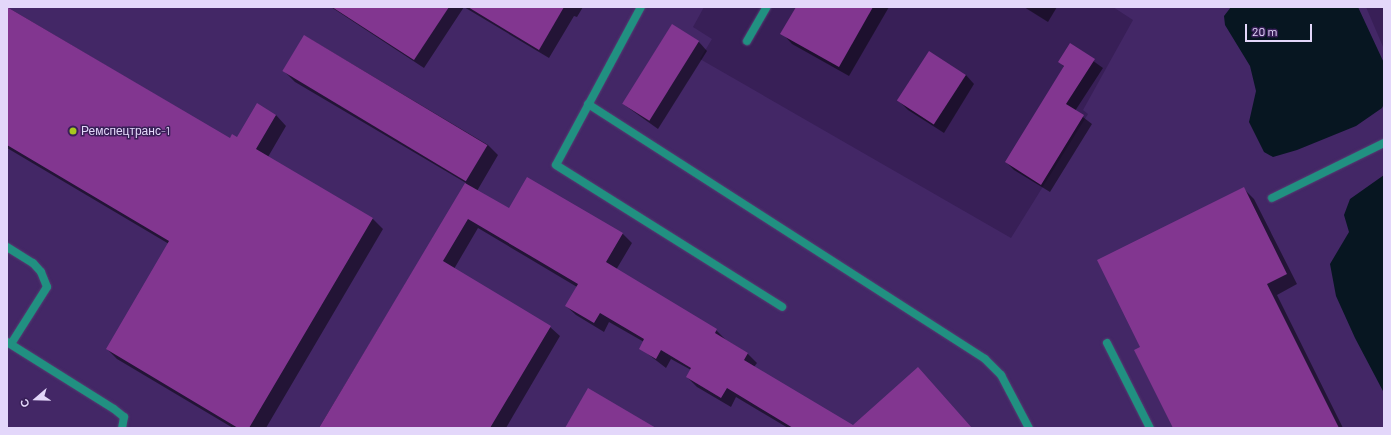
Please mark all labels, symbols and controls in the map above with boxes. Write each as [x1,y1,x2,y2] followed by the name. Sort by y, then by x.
[1247,16,1314,42] scale bar
[1252,24,1278,38] text: 20 m
[81,124,170,138] place label: Ремспецтранс-1
[68,126,78,136] marker: Ремспецтранс-1
[16,379,56,419] north arrow
[17,397,32,409] text: С

